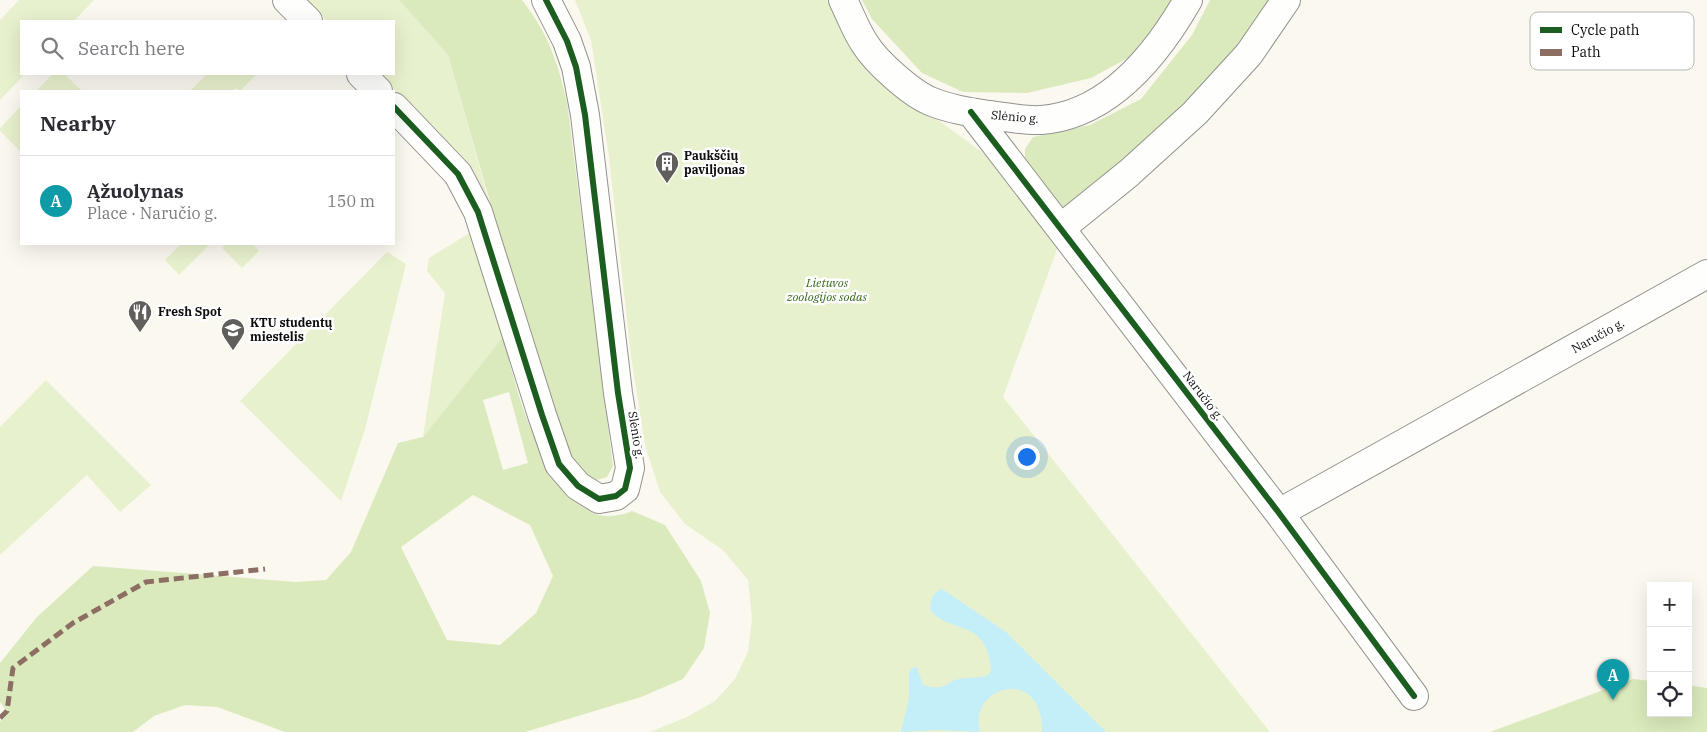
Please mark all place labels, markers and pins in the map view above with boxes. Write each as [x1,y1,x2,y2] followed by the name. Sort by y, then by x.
[684,148,745,177] place label: Paukščių paviljonas
[654,150,680,184] building icon: Paukščių paviljonas
[127,299,153,333] restaurant icon: Fresh Spot
[158,304,222,319] place label: Fresh Spot
[250,315,333,344] place label: KTU studentų miestelis
[220,317,246,351] school or university icon: KTU studentų miestelis
[1597,659,1629,700] pin: A

